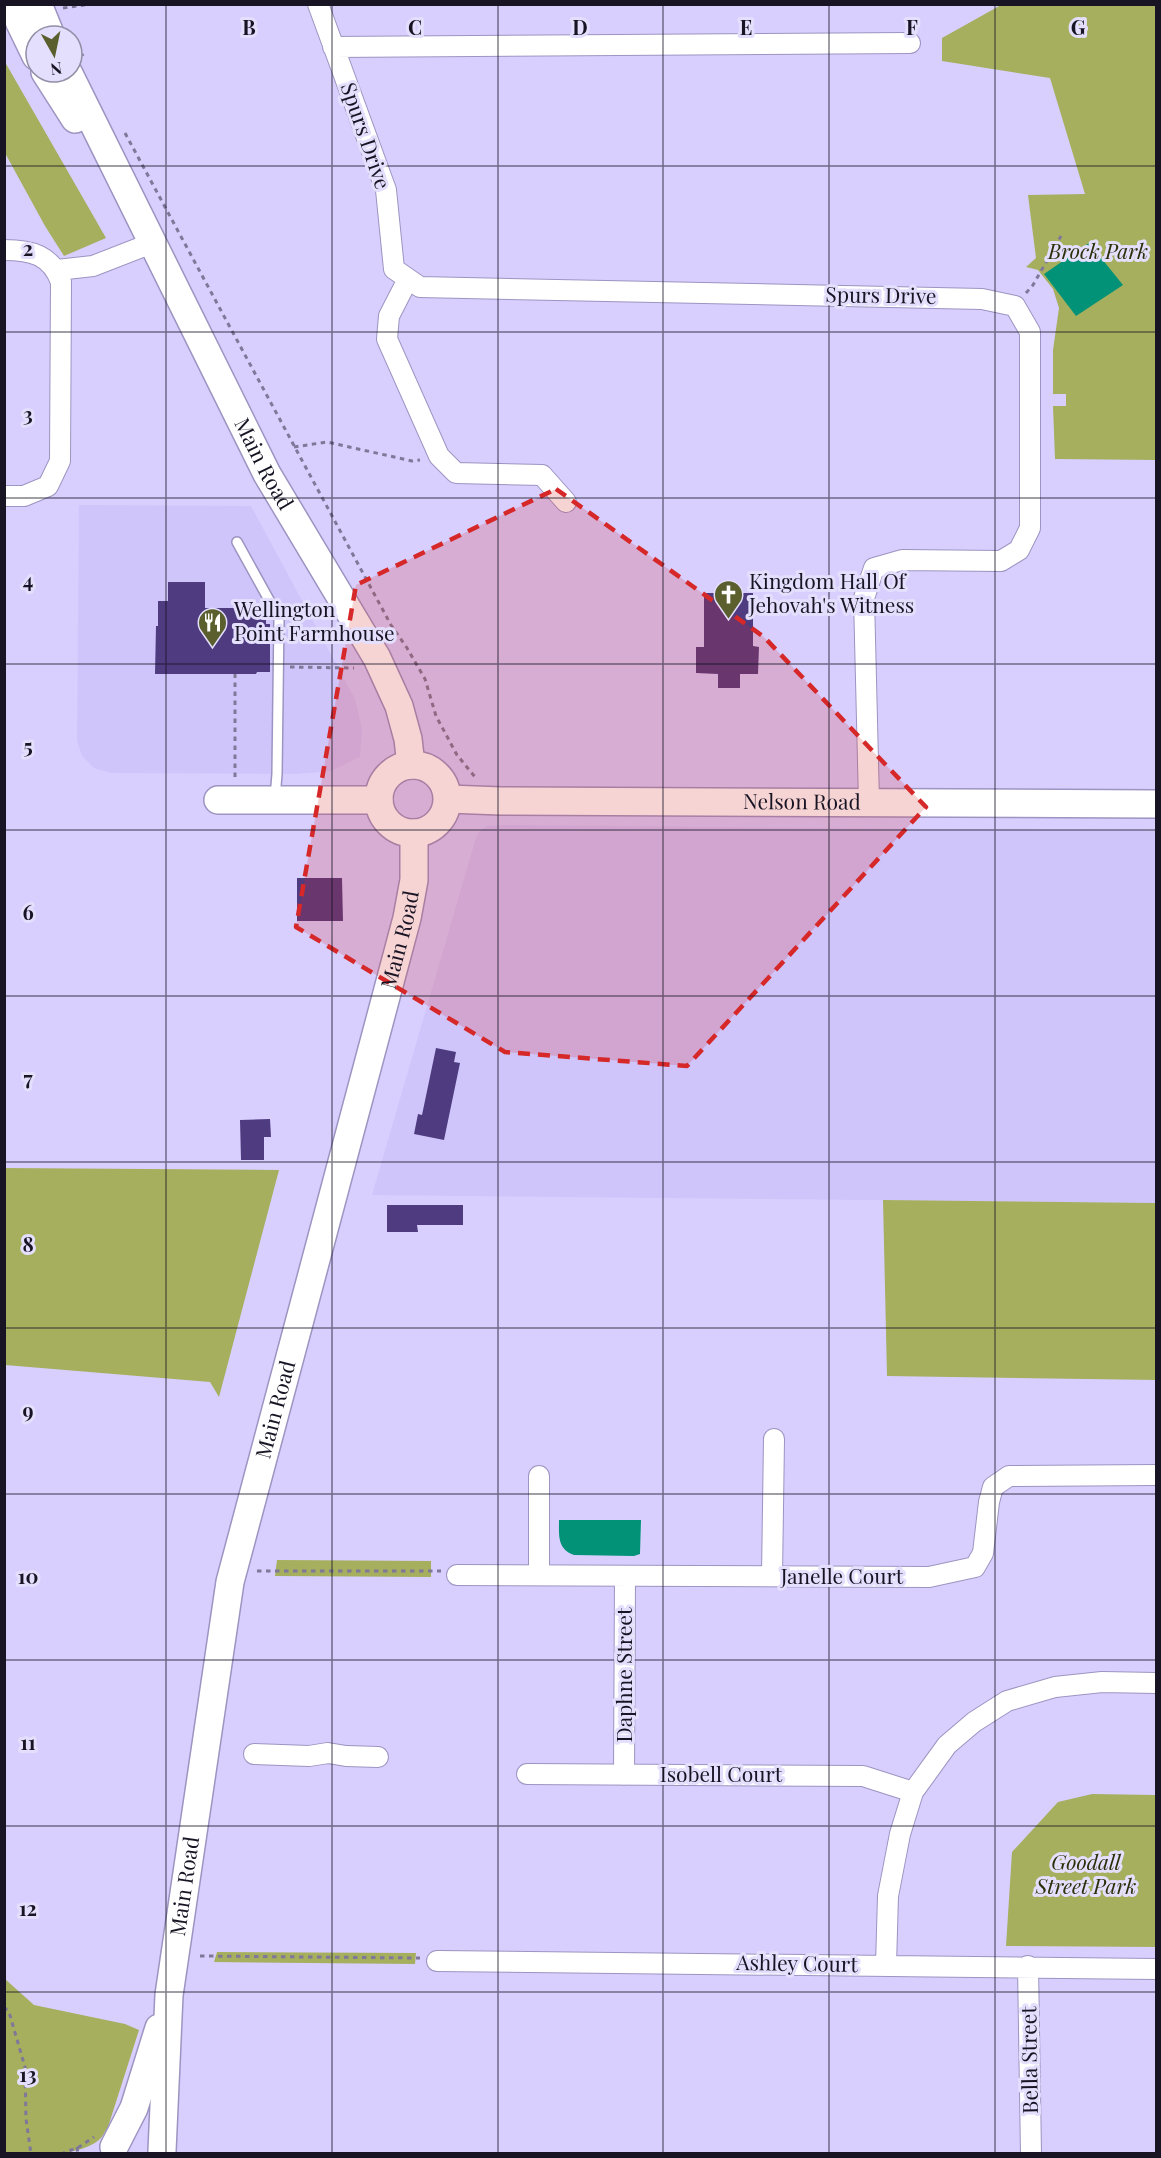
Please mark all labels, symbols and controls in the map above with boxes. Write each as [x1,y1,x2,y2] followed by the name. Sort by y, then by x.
[242,13,256,40] text: B
[408,13,422,40] text: C
[572,13,588,40] text: D
[740,13,752,40] text: E
[906,13,918,40] text: F
[1071,13,1086,40] text: G
[24,24,84,84] north arrow
[49,58,64,81] text: N
[336,78,398,192] street label: Spurs Drive
[23,234,33,261] text: 2
[1047,236,1148,264] park label: Brock Park
[825,279,937,309] street label: Spurs Drive
[23,400,33,427] text: 3
[229,412,301,514] street label: Main Road
[23,566,33,593] text: 4
[748,566,914,618] place label: Kingdom Hall Of Jehovah's Witness
[712,578,744,620] church icon: Kingdom Hall Of Jehovah's Witness
[233,594,395,646] place label: Wellington Point Farmhouse
[197,606,229,648] restaurant icon: Wellington Point Farmhouse
[23,732,33,759] text: 5
[743,786,861,815] street label: Nelson Road
[373,888,424,992] street label: Main Road
[22,898,34,925] text: 6
[23,1064,33,1091] text: 7
[22,1230,34,1257] text: 8
[248,1357,300,1461] street label: Main Road
[22,1396,34,1423] text: 9
[780,1561,904,1589] street label: Janelle Court
[18,1562,38,1589] text: 10
[609,1607,637,1742] street label: Daphne Street
[20,1728,36,1755] text: 11
[660,1759,783,1787] street label: Isobell Court
[162,1834,204,1938] street label: Main Road
[1035,1847,1136,1899] park label: Goodall Street Park
[19,1894,37,1921] text: 12
[735,1947,859,1977] street label: Ashley Court
[1013,2005,1043,2114] street label: Bella Street
[19,2060,37,2087] text: 13

